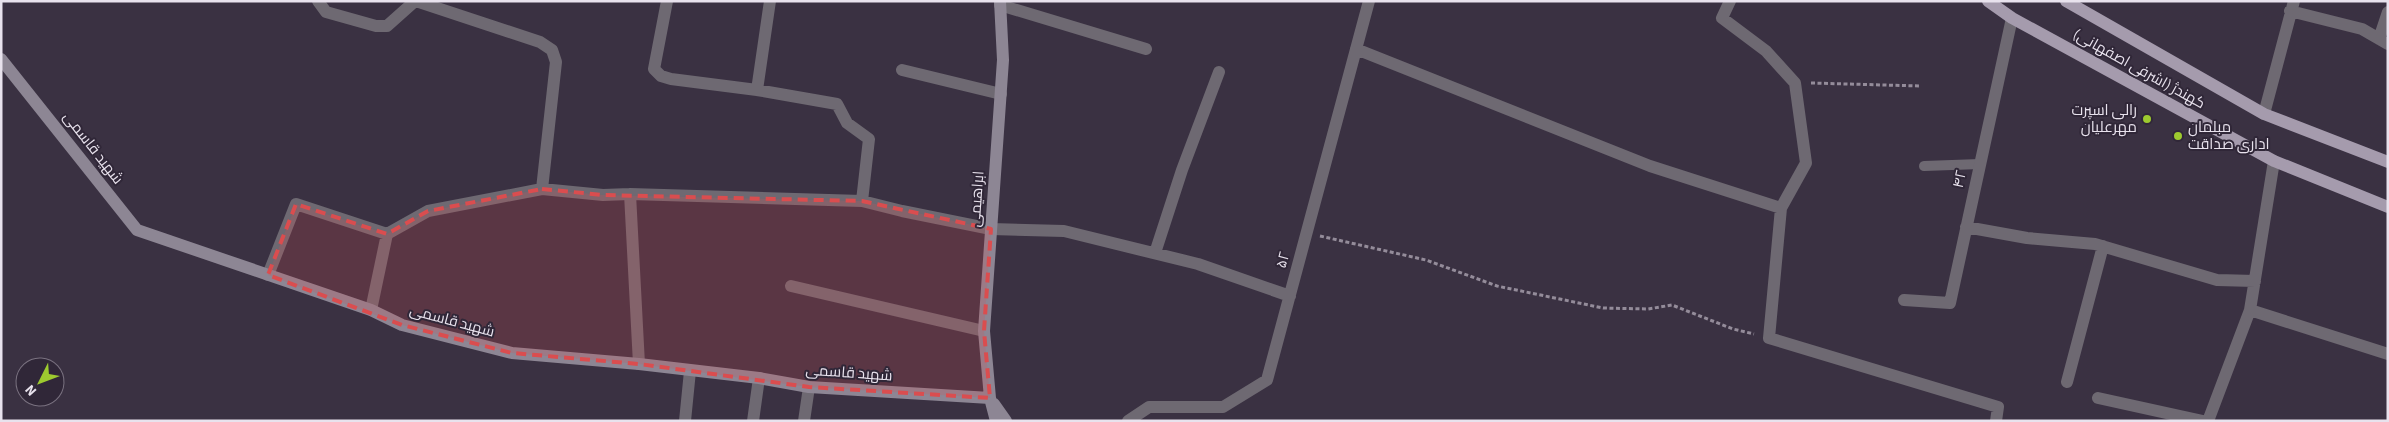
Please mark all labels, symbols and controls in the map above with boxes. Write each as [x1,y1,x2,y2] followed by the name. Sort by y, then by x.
[2069,24,2209,114] street label: کهندژ (اشرفی اصفهانی)
[2071,100,2137,138] place label: رالی اسپرت مهرعلیان
[58,107,128,189] street label: شهید قاسمی
[2141,113,2153,125] marker: رالی اسپرت مهرعلیان
[2188,117,2269,155] place label: مبلمان اداری صداقت
[2172,130,2184,142] marker: مبلمان اداری صداقت
[1948,168,1972,190] street label: ۴۲
[965,170,989,228] street label: ابراهیمی
[1271,249,1295,270] street label: ۵۲
[407,300,497,342] street label: شهید قاسمی
[15,357,65,407] north arrow
[805,359,893,387] street label: شهید قاسمی
[21,380,42,400] text: N

